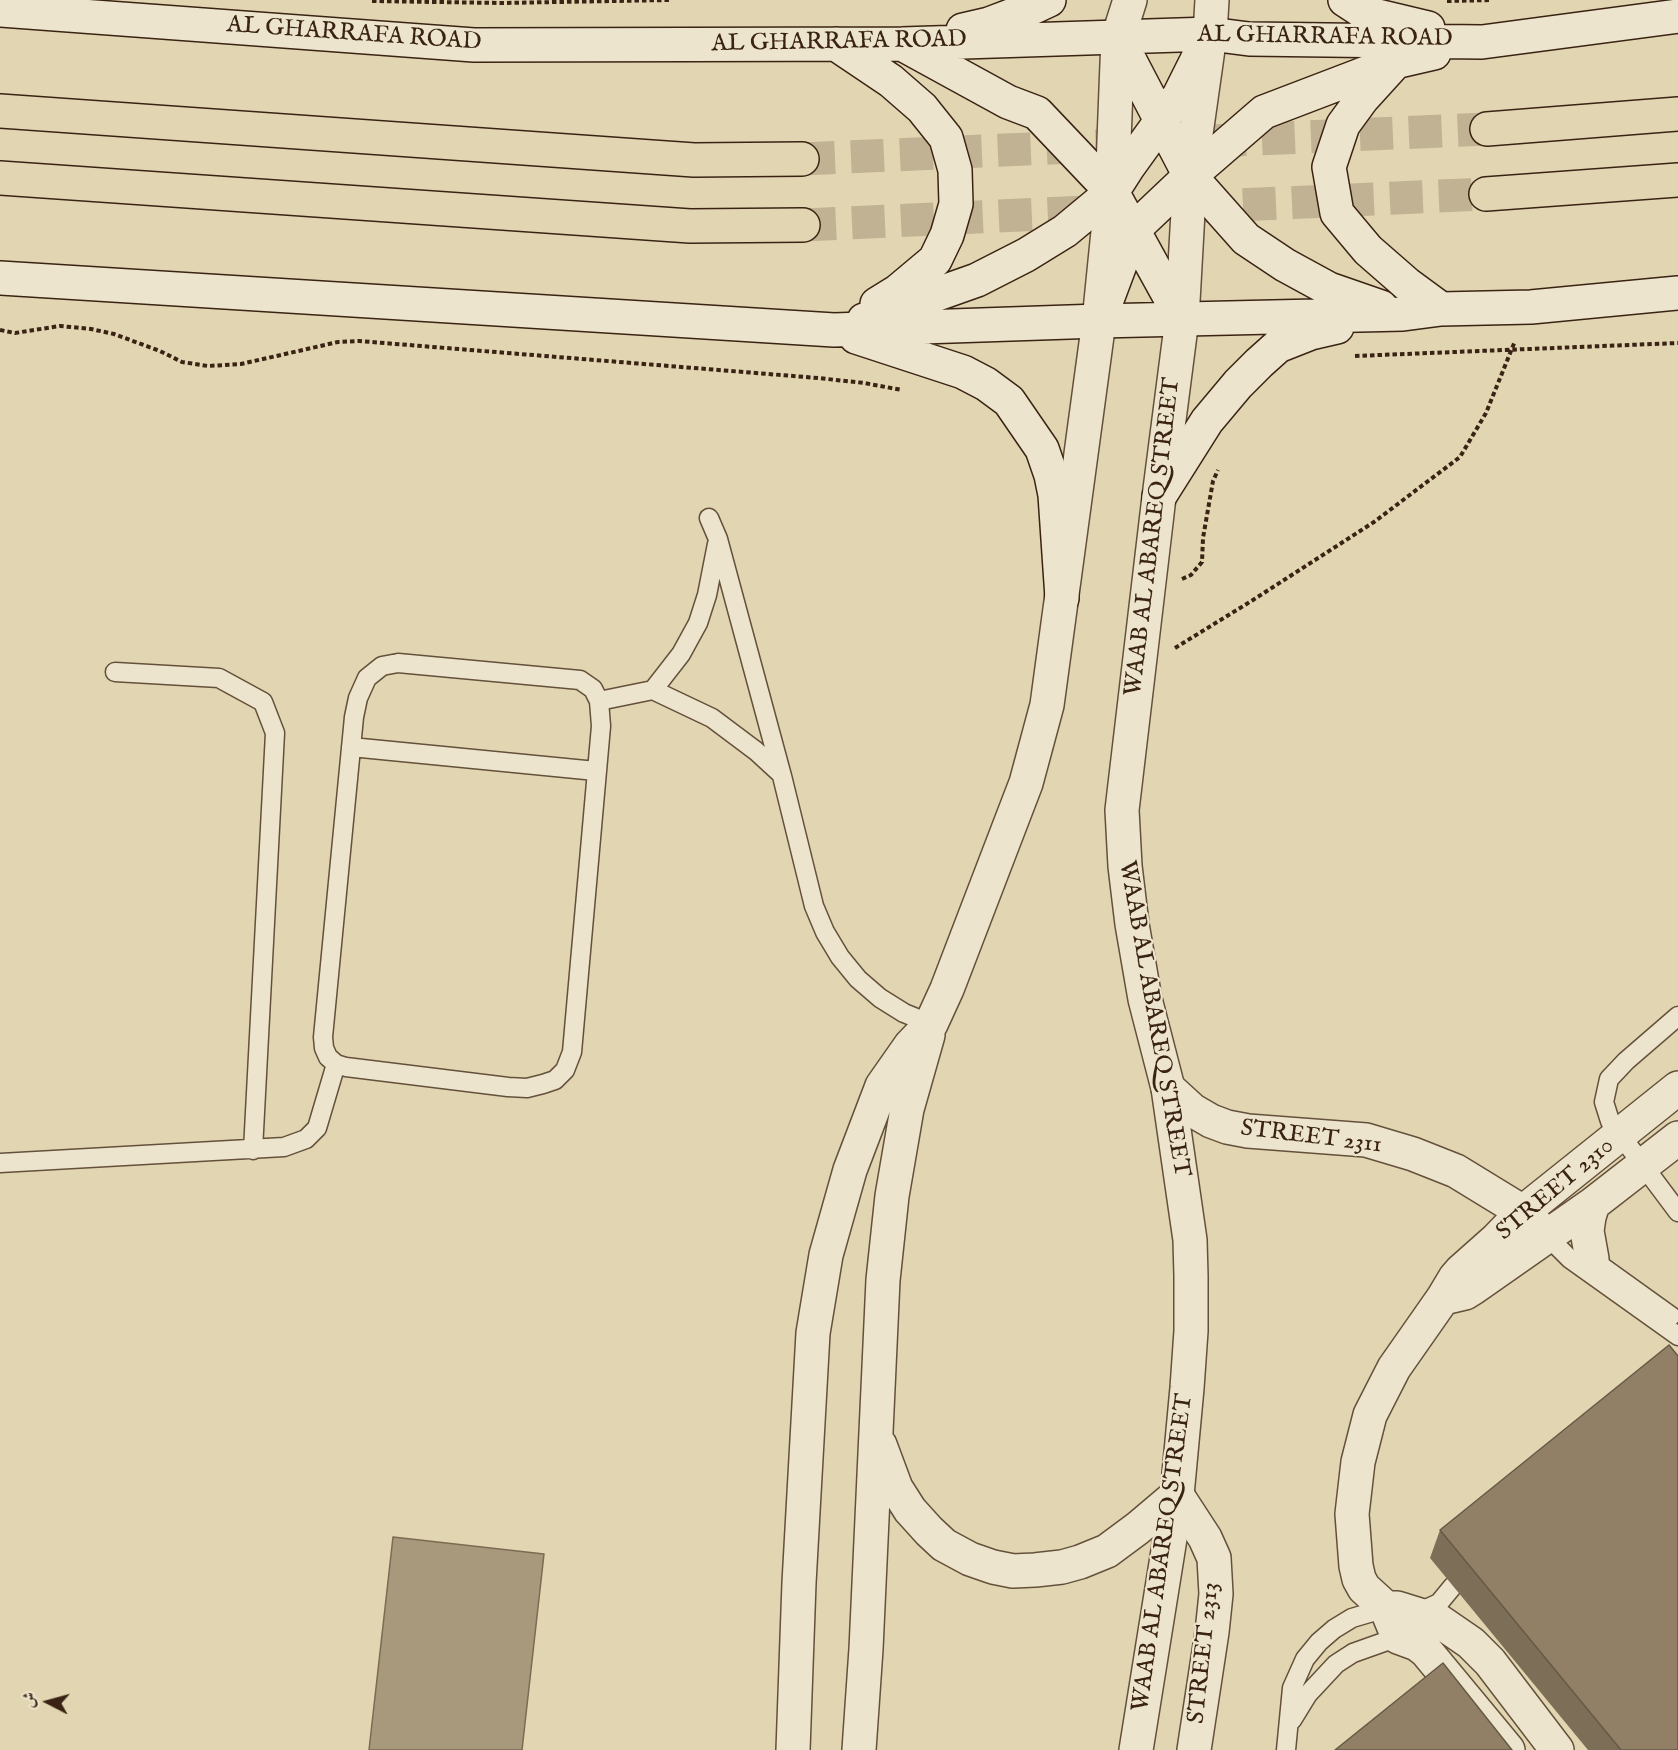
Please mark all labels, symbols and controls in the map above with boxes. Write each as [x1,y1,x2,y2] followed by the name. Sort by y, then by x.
[226,12,482,58] street label: AL GHARRAFA ROAD
[1197,21,1453,55] street label: AL GHARRAFA ROAD
[711,26,967,60] street label: AL GHARRAFA ROAD
[1120,376,1188,698] street label: WAAB AL ABAREQ STREET
[1111,859,1195,1179] street label: WAAB AL ABAREQ STREET
[1239,1115,1383,1161] street label: STREET 2311
[1491,1132,1621,1248] street label: STREET 2310
[1127,1392,1201,1714] street label: WAAB AL ABAREQ STREET
[1183,1581,1227,1725] street label: STREET 2313
[18,1672,78,1732] north arrow
[19,1691,41,1709] text: ش

